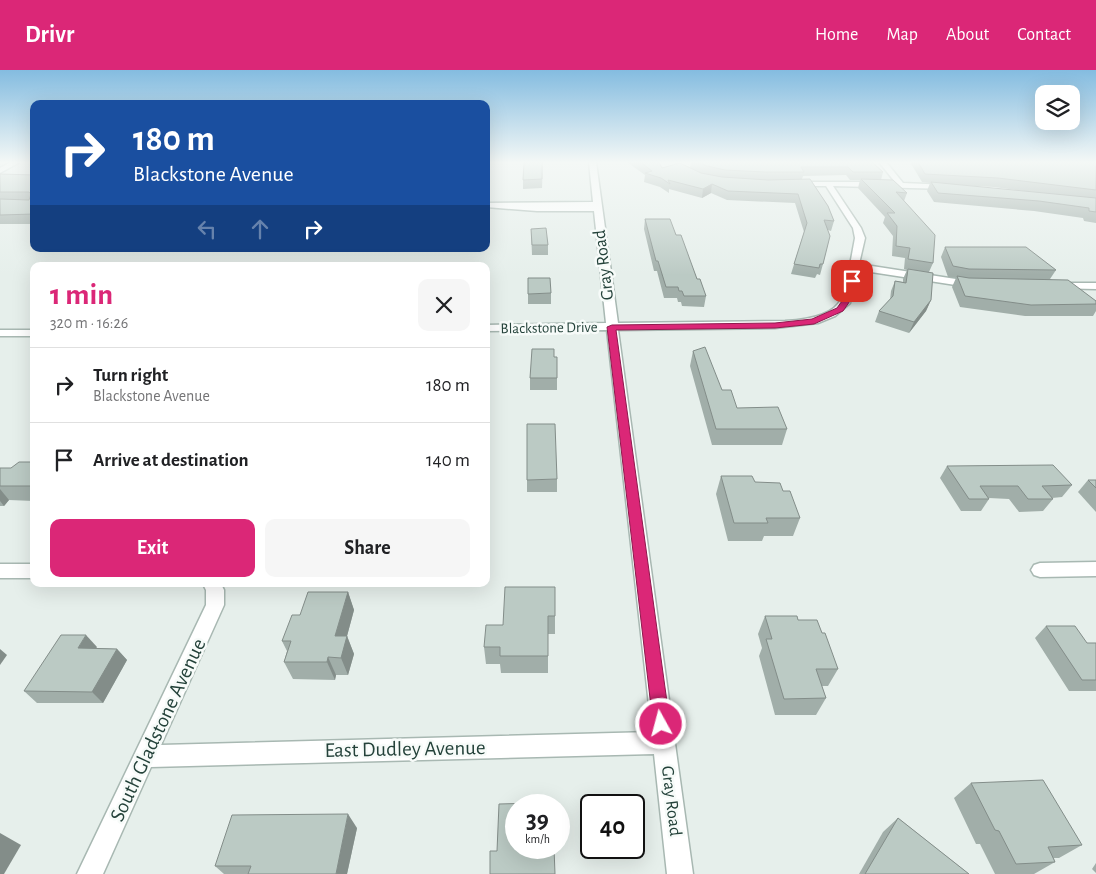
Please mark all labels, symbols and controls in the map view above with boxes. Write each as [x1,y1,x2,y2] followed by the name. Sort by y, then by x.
[25,23,74,47] text: Drivr
[815,26,858,44] text: Home
[886,26,918,44] text: Map
[946,26,989,44] text: About
[1017,26,1071,44] text: Contact
[1035,85,1080,130] map controls
[1035,85,1080,130] button: layers
[50,120,115,185] icon: right
[133,122,215,157] text: 180 m
[133,163,294,185] text: Blackstone Avenue
[193,215,221,243] icon: left
[246,215,274,243] icon: ahead
[299,215,327,243] icon: right
[591,229,617,301] street label: Gray Road
[831,260,873,302] pin
[838,267,866,295] icon: arrive
[418,279,470,331] button: close
[50,280,113,310] text: 1 min
[50,315,128,331] text: 320 m · 16:26
[500,320,598,336] street label: Blackstone Drive
[93,366,168,385] text: Turn right
[50,371,78,399] icon: right
[426,376,470,395] text: 180 m
[93,388,210,404] text: Blackstone Avenue
[50,446,78,474] icon: arrive
[93,451,249,470] text: Arrive at destination
[426,451,470,470] text: 140 m
[50,519,255,577] button: Exit
[265,519,470,577] button: Share
[106,635,210,825] street label: South Gladstone Avenue
[634,697,686,749] position arrow
[324,737,486,761] street label: East Dudley Avenue
[658,765,684,837] street label: Gray Road
[580,794,645,859] speed limit sign: 40
[526,808,549,833] text: 39
[525,833,550,845] text: km/h

